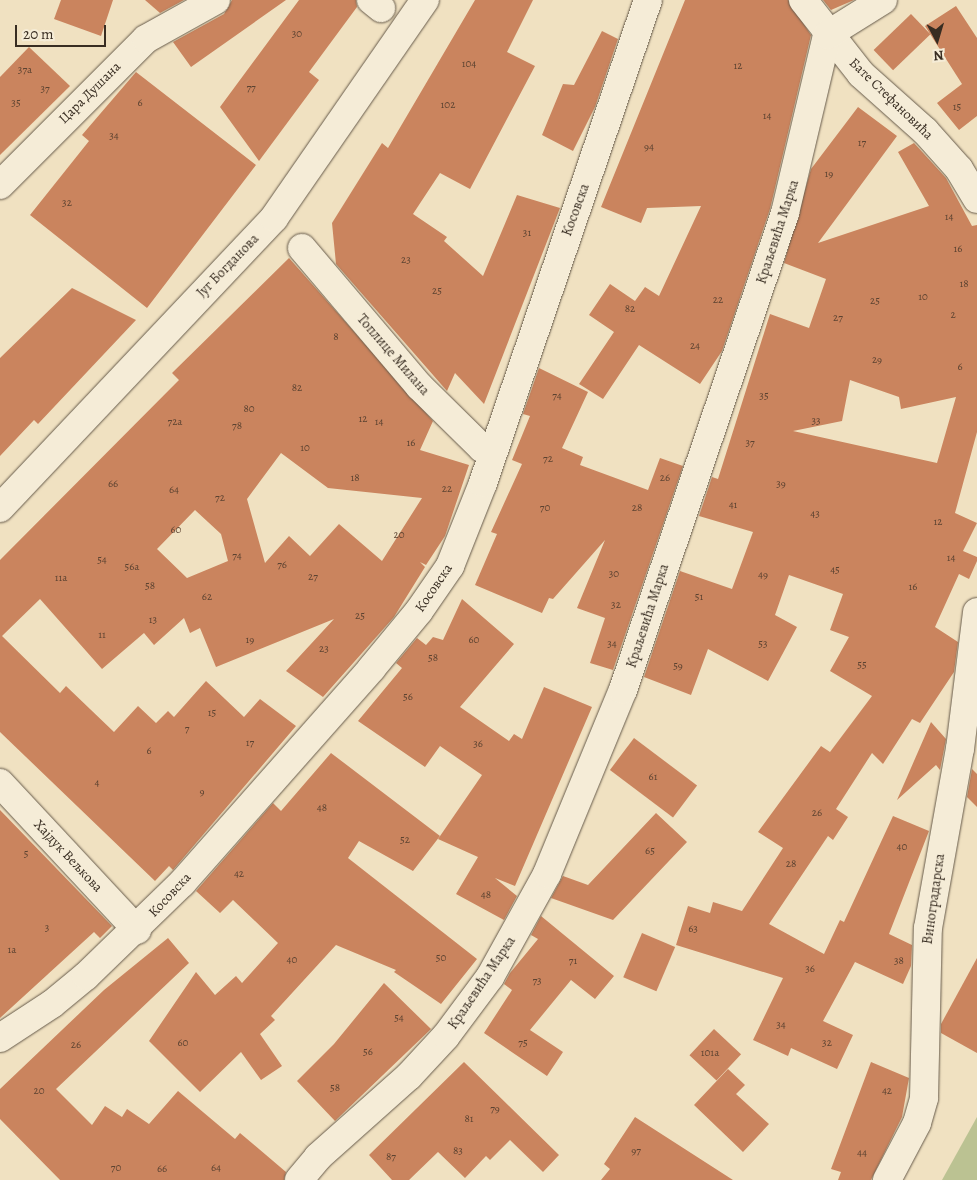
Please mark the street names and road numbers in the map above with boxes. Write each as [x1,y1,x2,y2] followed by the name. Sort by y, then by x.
[845,55,937,143] street label: Бате Стефановића
[55,58,125,128] street label: Цара Душана
[753,178,803,286] street label: Краљевића Марка
[559,181,593,239] street label: Косовска
[194,231,262,301] street label: Југ Богданова
[353,311,433,399] street label: Топлице Милана
[412,561,456,615] street label: Косовска
[623,562,673,670] street label: Краљевића Марка
[30,816,106,896] street label: Хајдук Вељкова
[919,853,949,945] street label: Виноградарска
[145,869,195,921] street label: Косовска
[445,933,519,1033] street label: Краљевића Марка

